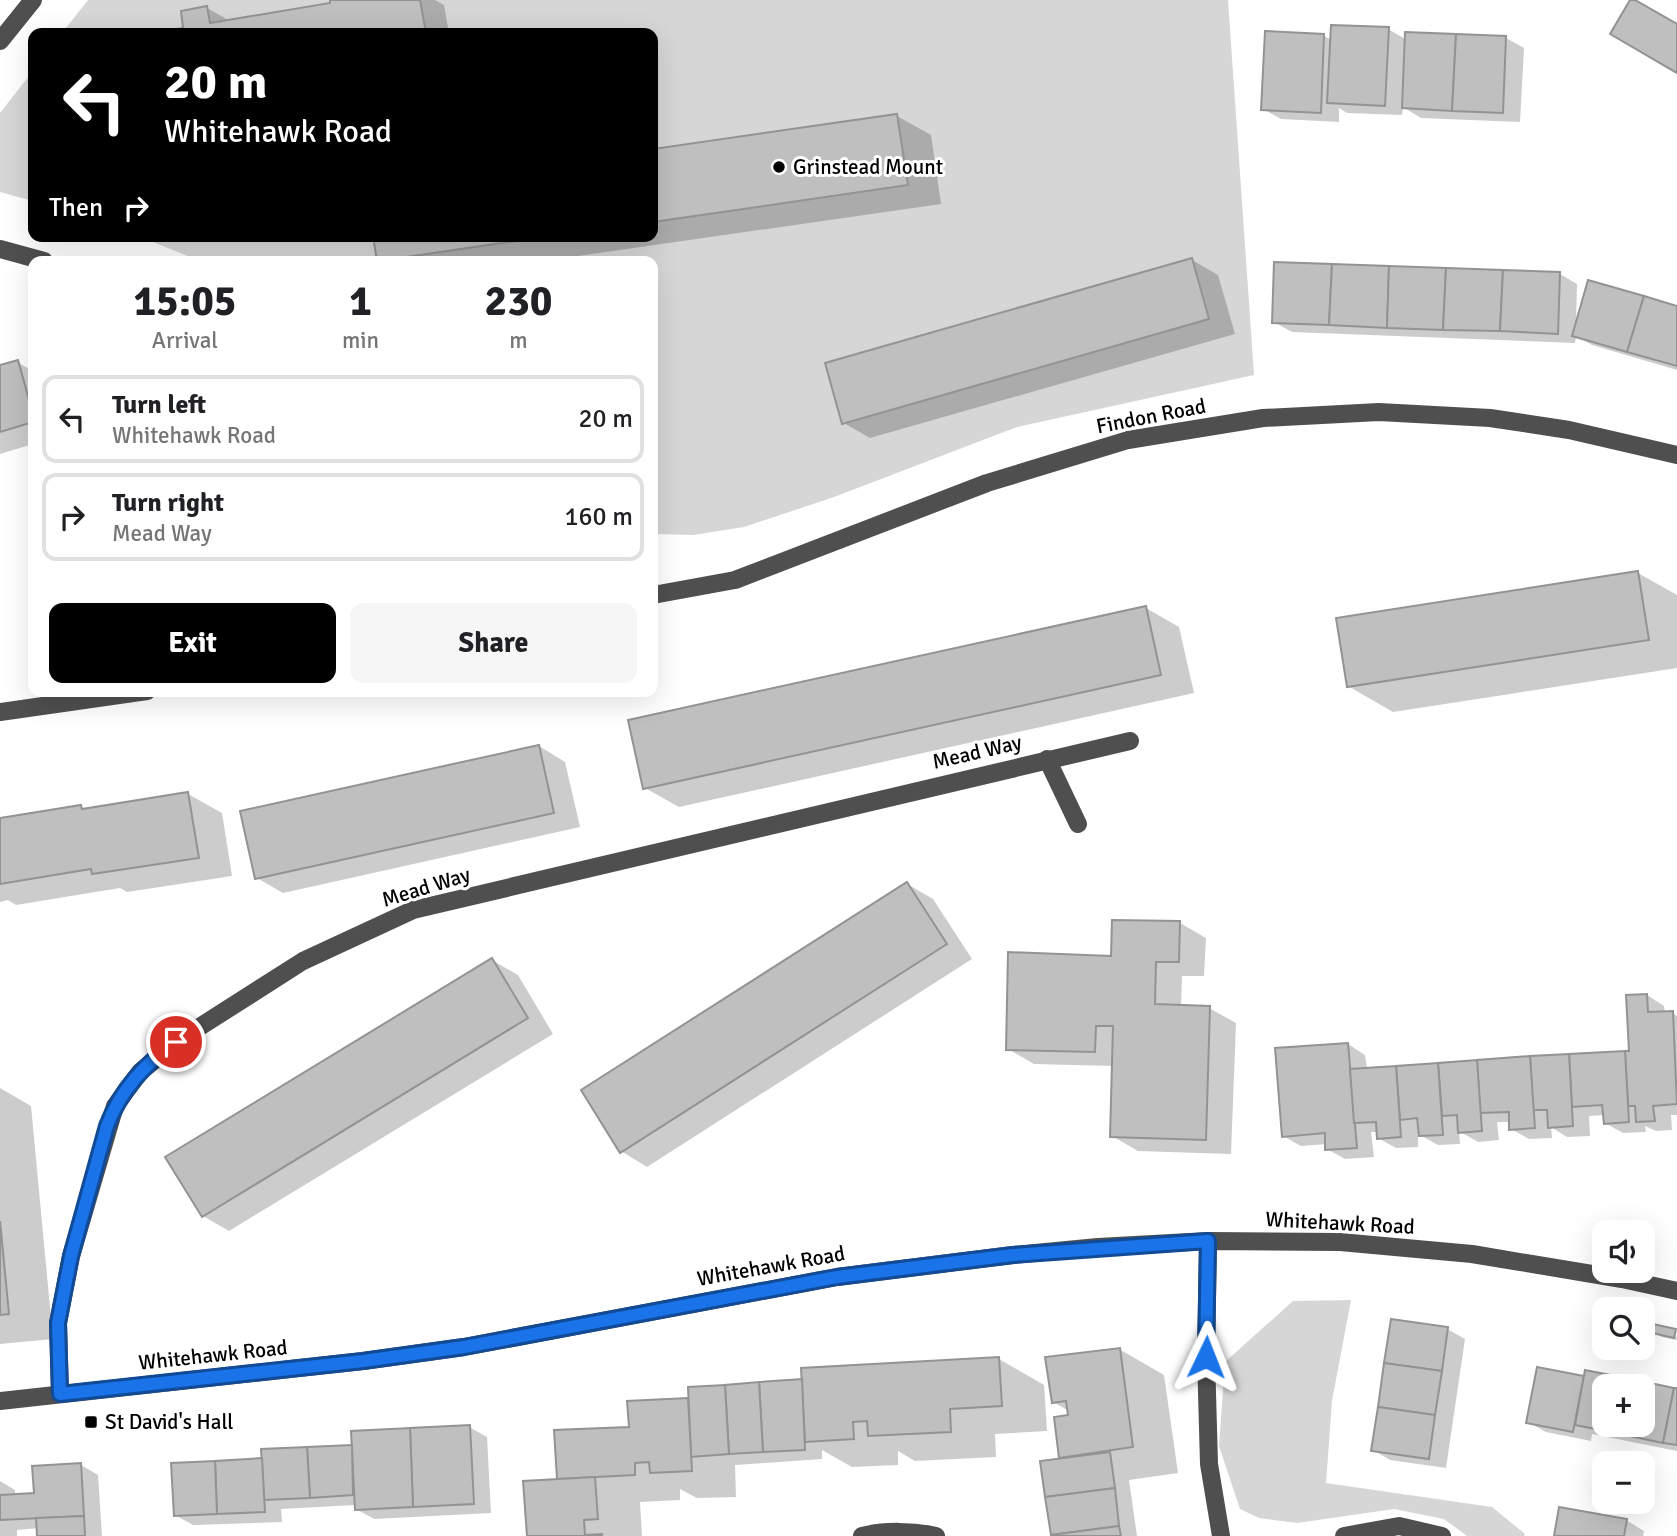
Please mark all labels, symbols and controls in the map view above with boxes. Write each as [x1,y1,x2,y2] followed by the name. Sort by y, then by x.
[164,52,267,112] text: 20 m
[49,56,140,147] icon: left
[164,112,392,151] text: Whitehawk Road
[793,154,943,180] place label: Grinstead Mount
[771,159,787,175] marker: Grinstead Mount
[117,189,155,227] icon: right
[49,192,103,224] text: Then
[133,276,237,327] text: 15:05
[349,276,372,327] text: 1
[484,276,553,327] text: 230
[152,326,218,355] text: Arrival
[342,326,379,355] text: min
[509,326,528,355] text: m
[112,389,206,421] text: Turn left
[1094,393,1208,439] street label: Findon Road
[53,400,91,438] icon: left
[578,403,633,435] text: 20 m
[112,421,276,450] text: Whitehawk Road
[112,487,224,519] text: Turn right
[53,498,91,536] icon: right
[564,501,633,533] text: 160 m
[112,519,212,548] text: Mead Way
[49,603,336,683] button: Exit
[350,603,637,683] button: Share
[930,729,1024,775] street label: Mead Way
[379,861,474,913] street label: Mead Way
[146,1012,206,1072] pin
[157,1023,195,1061] icon: arrive
[1265,1206,1415,1240] street label: Whitehawk Road
[1592,1220,1655,1514] map controls
[1592,1220,1655,1283] button: sound
[695,1240,847,1292] street label: Whitehawk Road
[1592,1297,1655,1360] button: search
[1169,1320,1243,1394] position arrow
[137,1334,289,1376] street label: Whitehawk Road
[1592,1374,1655,1437] button: +
[105,1409,234,1435] place label: St David's Hall
[83,1414,99,1430] marker: St David's Hall
[1592,1451,1655,1514] button: −

